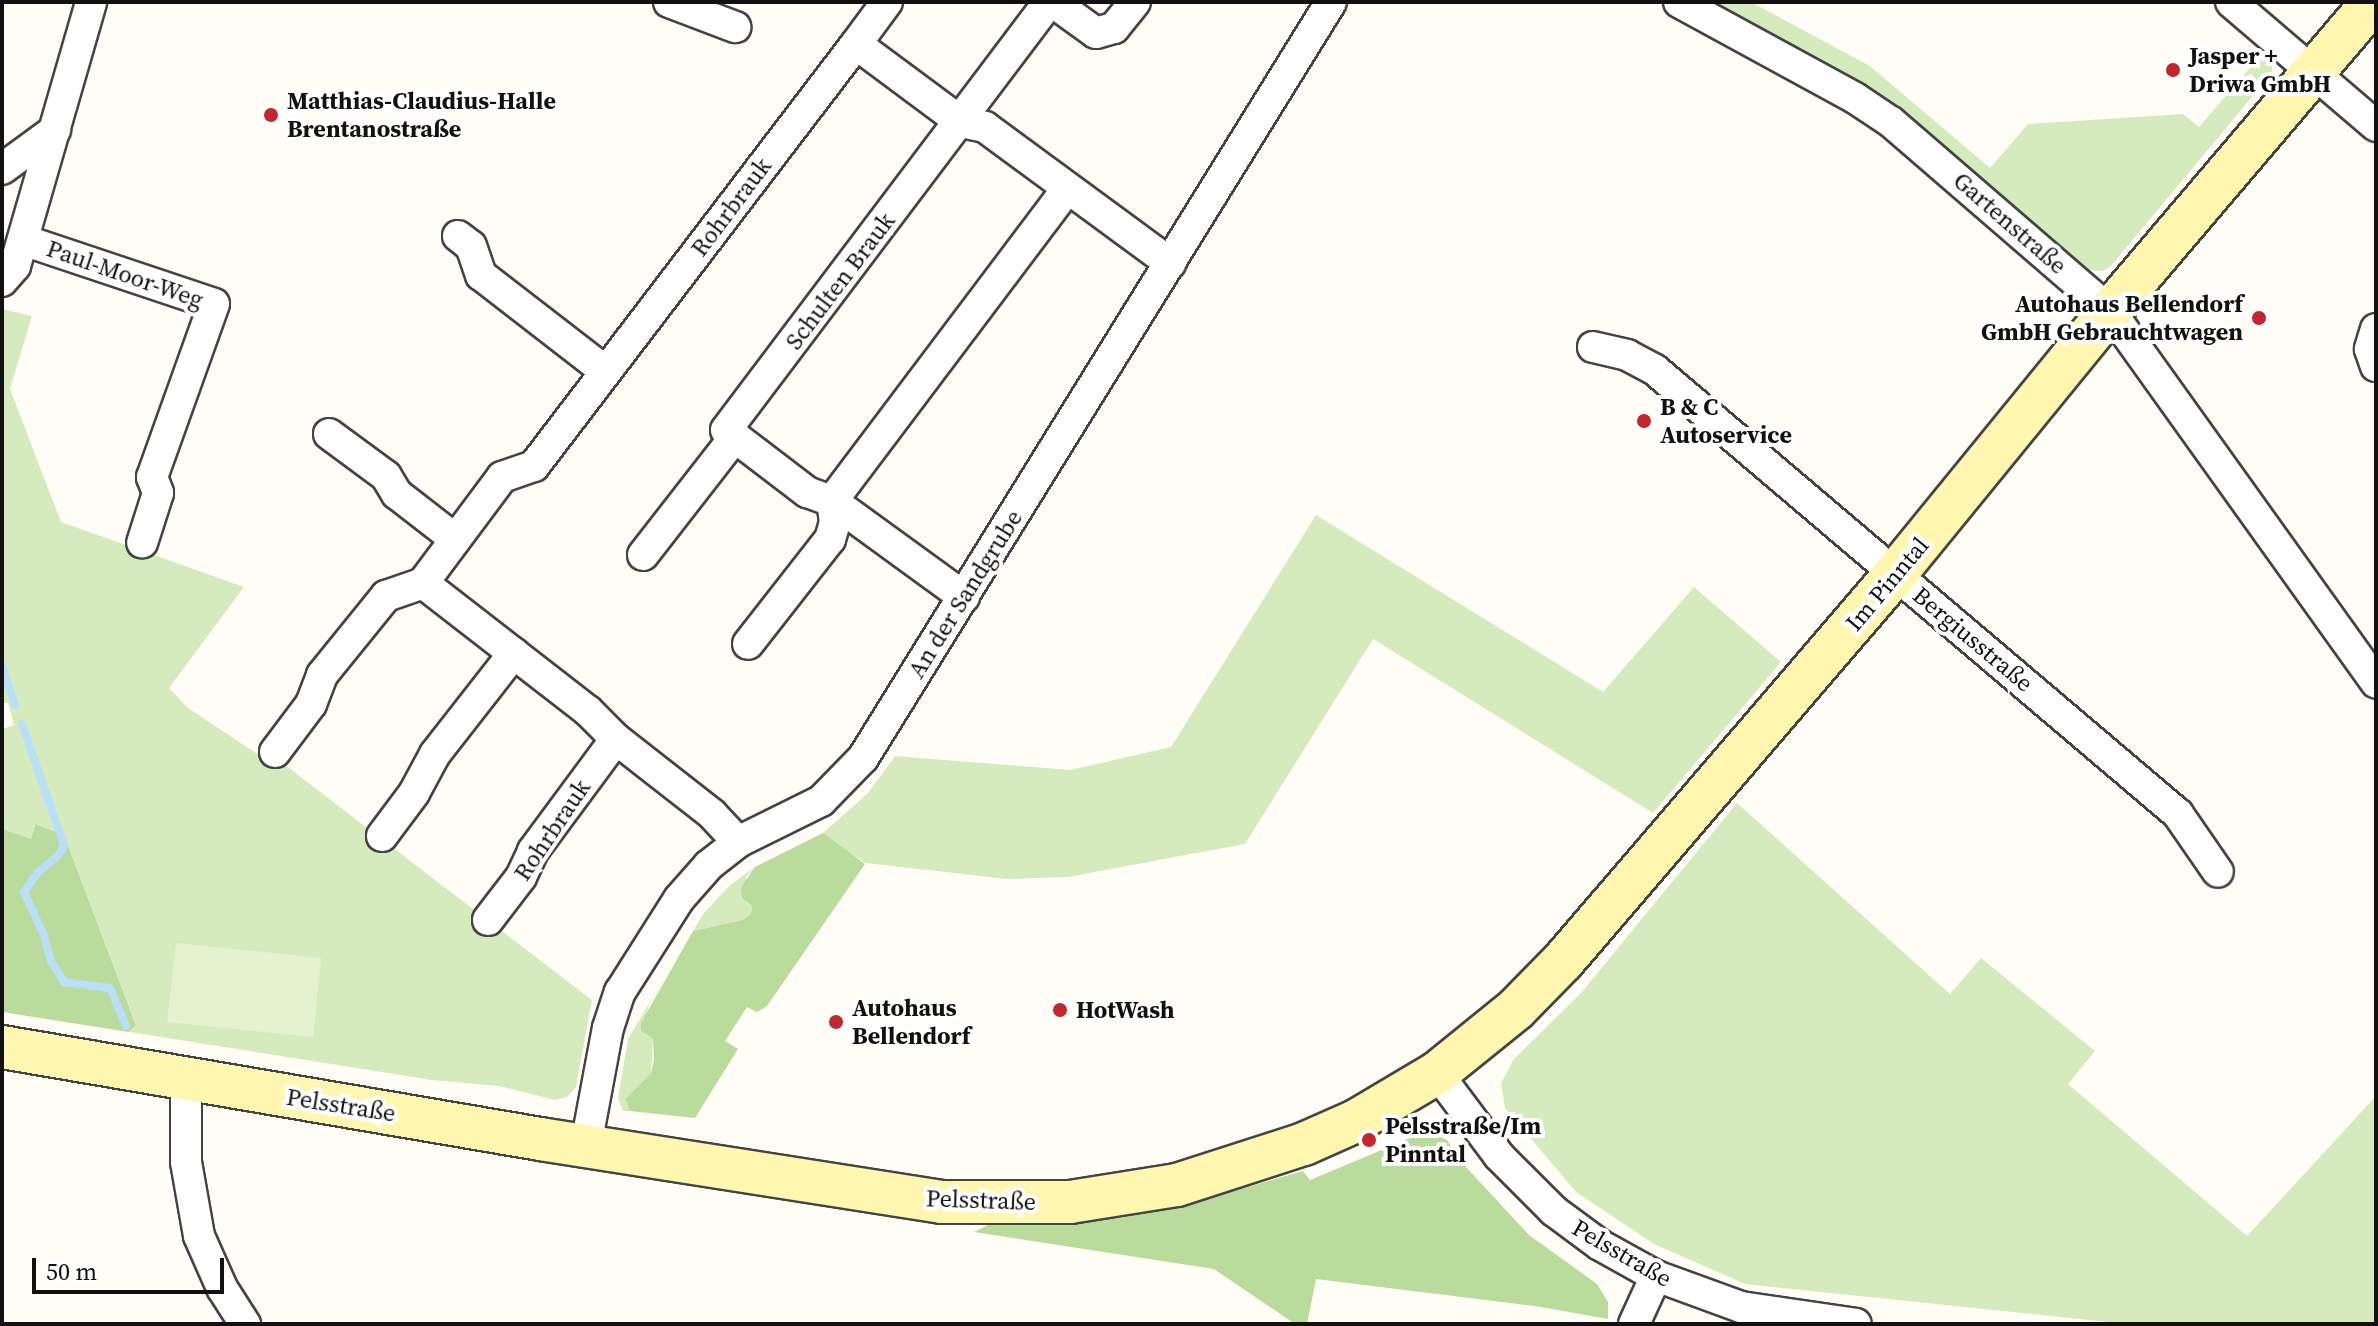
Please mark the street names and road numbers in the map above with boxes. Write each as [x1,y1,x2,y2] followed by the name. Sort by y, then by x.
[685,152,777,262] street label: Rohrbrauk
[1948,166,2072,280] street label: Gartenstraße
[779,207,901,355] street label: Schulten Brauk
[43,234,207,314] street label: Paul-Moor-Weg
[902,505,1028,683] street label: An der Sandgrube
[1839,531,1935,637] street label: Im Pinntal
[1907,580,2039,698] street label: Bergiusstraße
[508,774,596,886] street label: Rohrbrauk
[284,1082,398,1128] street label: Pelsstraße
[926,1184,1036,1216] street label: Pelsstraße
[1567,1213,1677,1293] street label: Pelsstraße

